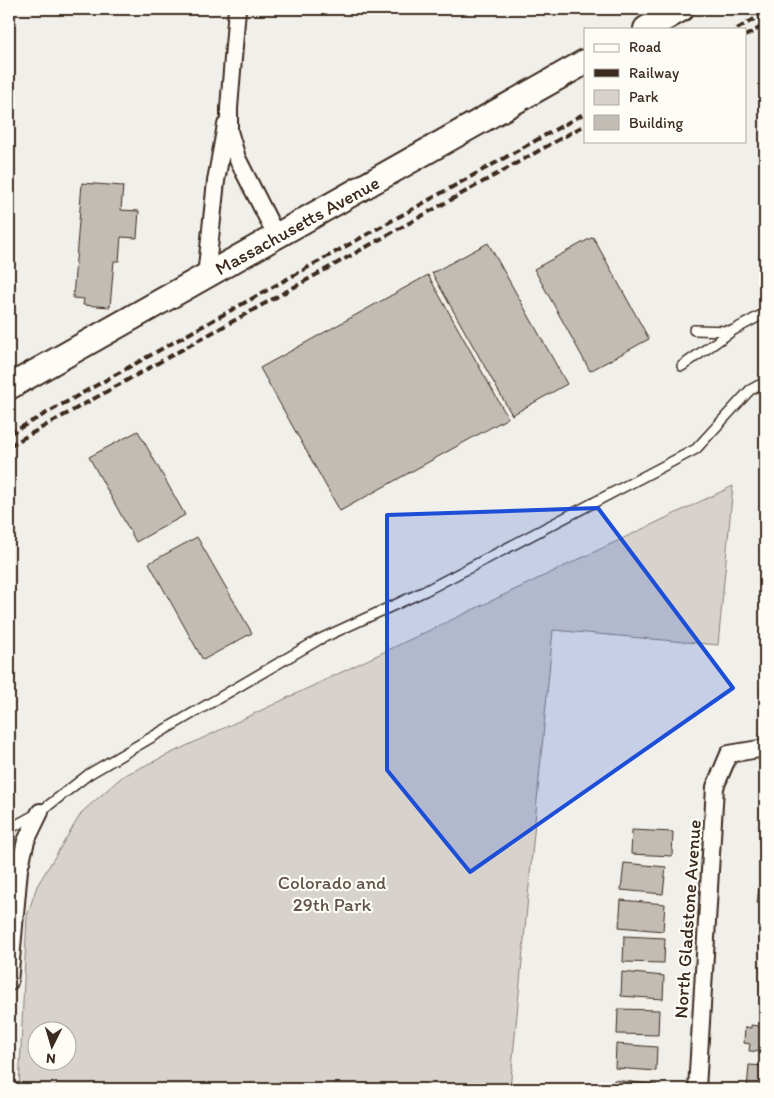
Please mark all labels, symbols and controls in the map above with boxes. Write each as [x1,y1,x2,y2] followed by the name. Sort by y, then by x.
[584,28,746,142] legend
[629,38,662,56] text: Road
[629,64,679,82] text: Railway
[629,88,659,106] text: Park
[629,114,683,132] text: Building
[211,171,383,280] street label: Massachusetts Avenue
[669,819,706,1019] street label: North Gladstone Avenue
[278,871,386,916] park label: Colorado and 29th Park
[28,1020,78,1070] north arrow
[45,1050,56,1067] text: N

